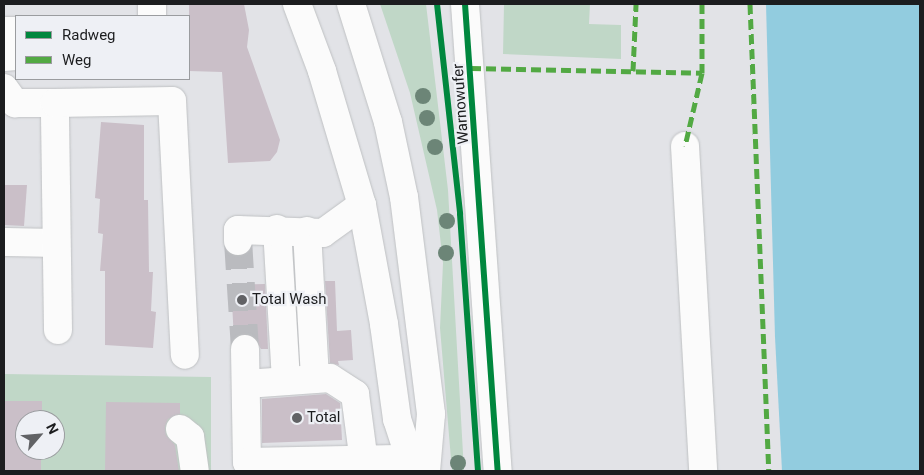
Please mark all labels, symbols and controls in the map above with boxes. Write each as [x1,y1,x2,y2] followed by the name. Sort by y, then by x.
[15,15,190,80] legend
[62,26,116,44] text: Radweg
[62,51,91,69] text: Weg
[449,63,473,145] street label: Warnowufer
[252,291,326,309] place label: Total Wash
[236,294,248,306] marker: Total Wash
[307,409,340,427] place label: Total
[15,410,65,460] north arrow
[291,412,303,424] marker: Total
[43,421,62,437] text: N

